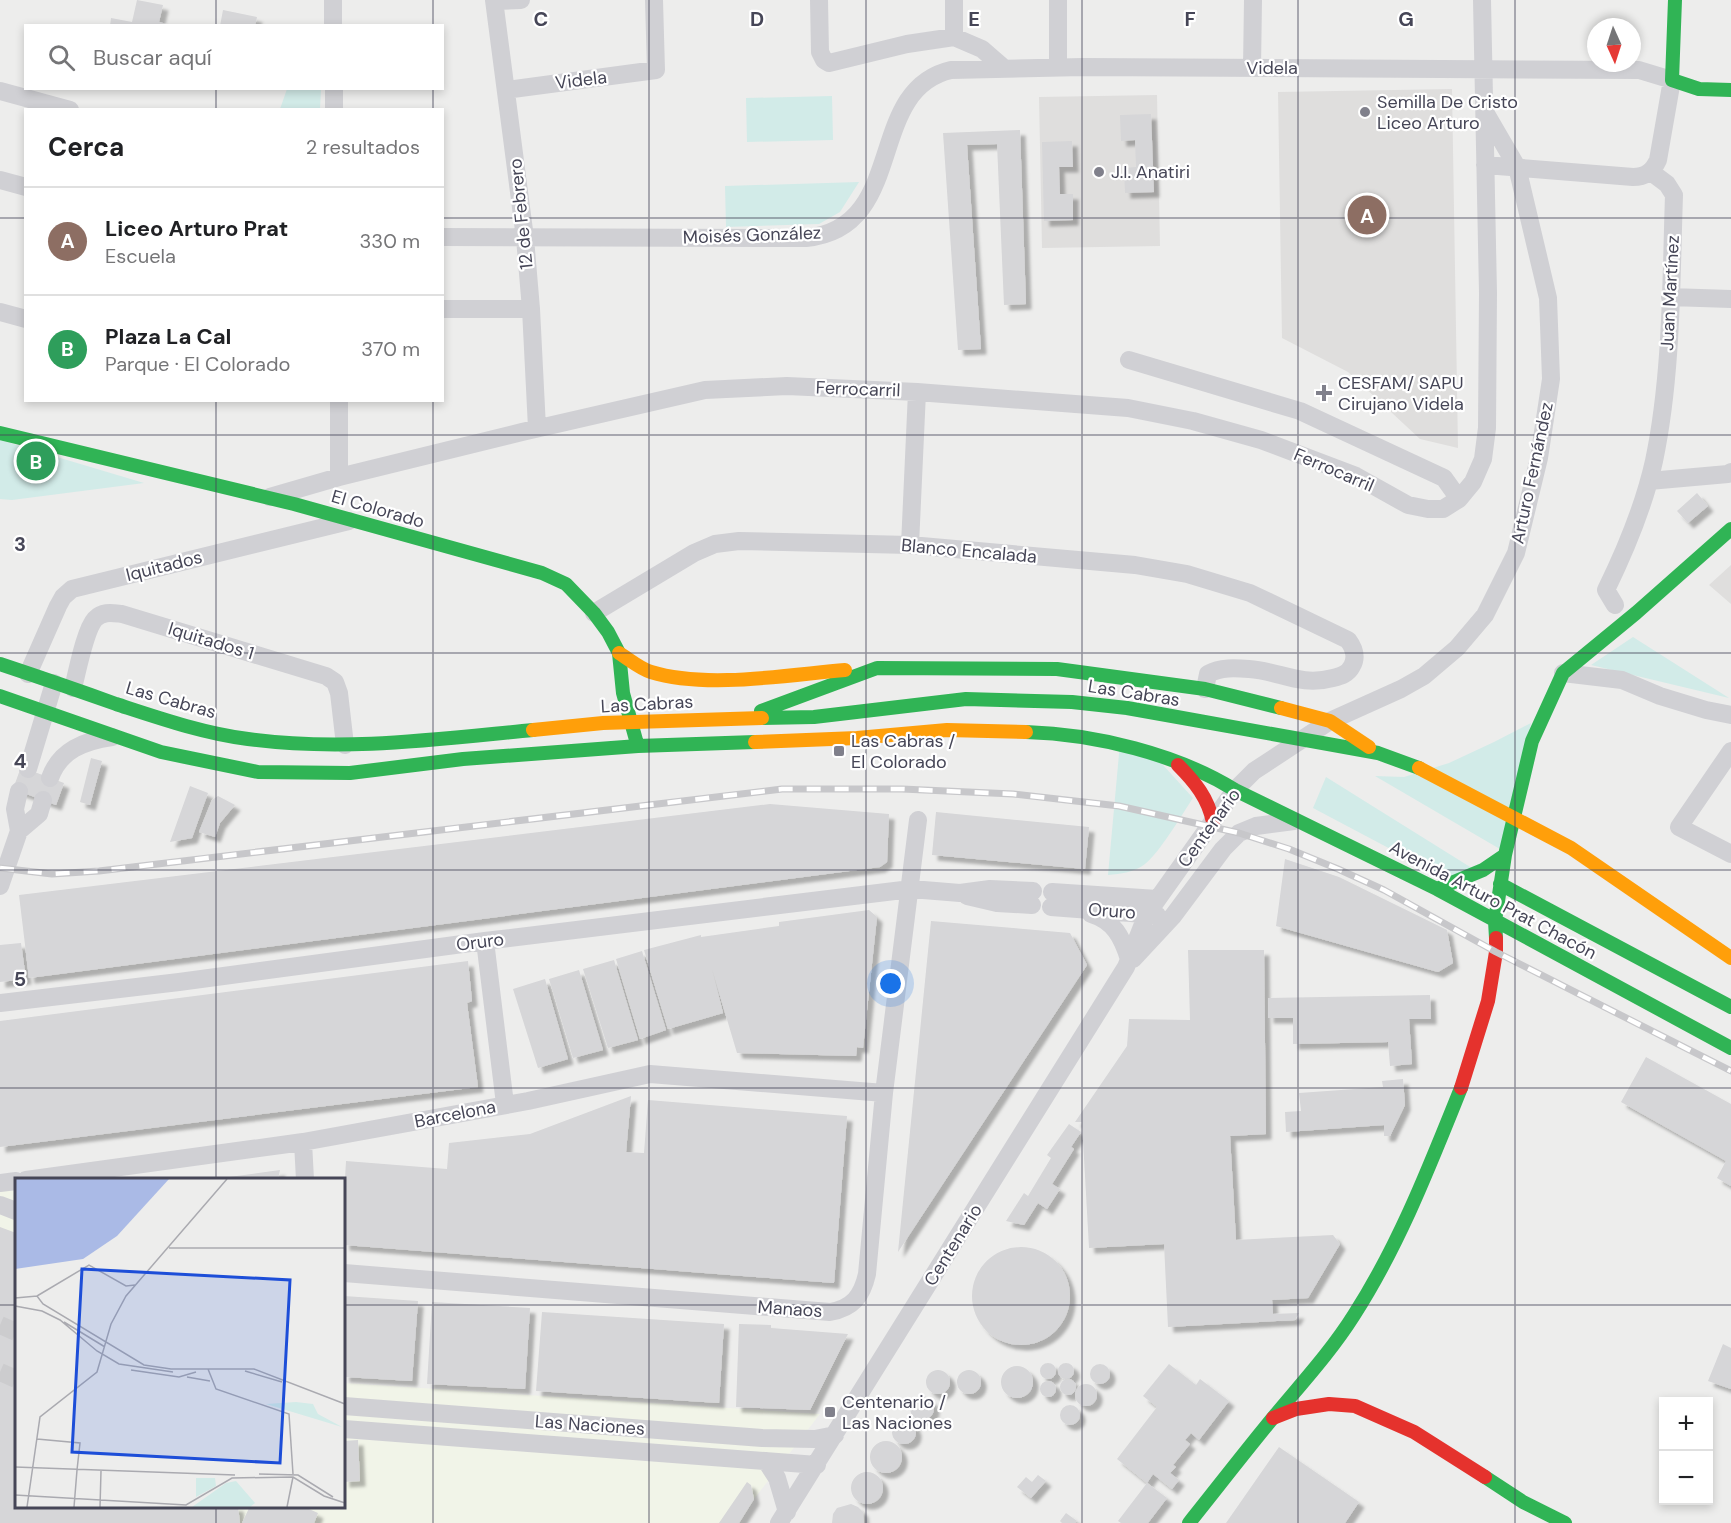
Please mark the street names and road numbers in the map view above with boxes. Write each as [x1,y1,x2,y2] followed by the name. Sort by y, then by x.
[1246,56,1298,80] street label: Videla
[554,65,608,95] street label: Videla
[503,157,539,271] street label: 12 de Febrero
[682,221,822,249] street label: Moisés González
[1655,235,1685,351] street label: Juan Martínez
[815,376,901,402] street label: Ferrocarril
[1505,400,1559,546] street label: Arturo Fernández
[1290,442,1378,498] street label: Ferrocarril
[329,484,427,534] street label: El Colorado
[900,533,1038,569] street label: Blanco Encalada
[123,545,205,587] street label: Iquitados
[165,617,257,665] street label: Iquitados 1
[1086,674,1182,712] street label: Las Cabras
[123,676,219,724] street label: Las Cabras
[600,690,694,718] street label: Las Cabras
[1172,784,1246,872] street label: Centenario
[1385,835,1601,965] street label: Avenida Arturo Prat Chacón
[1087,897,1137,925] street label: Oruro
[455,927,505,957] street label: Oruro
[412,1094,498,1134] street label: Barcelona
[918,1200,988,1290] street label: Centenario
[757,1295,823,1323] street label: Manaos
[534,1409,646,1441] street label: Las Naciones

